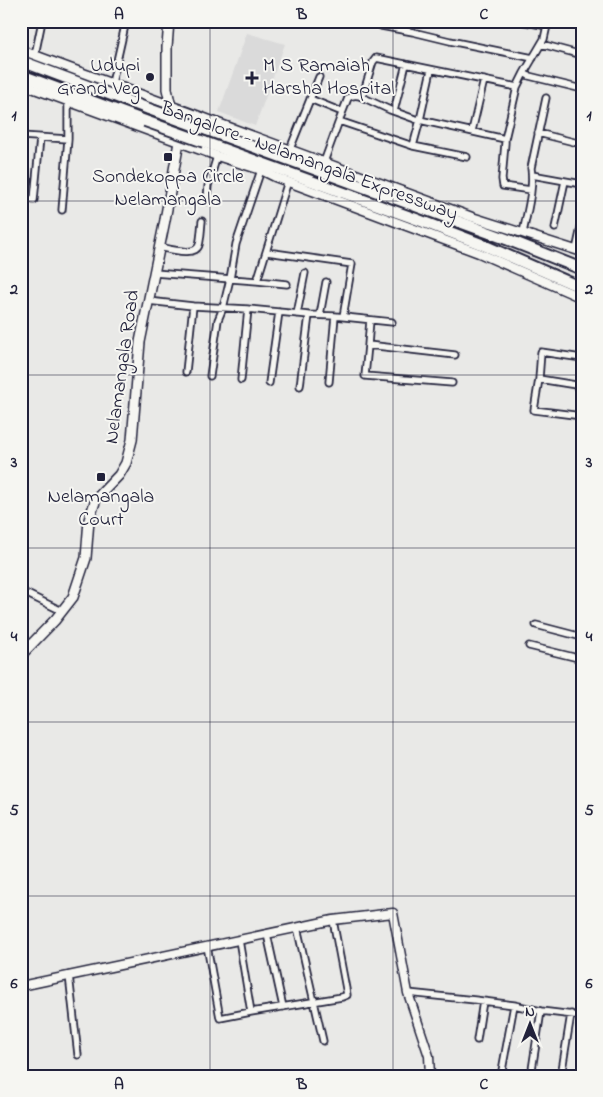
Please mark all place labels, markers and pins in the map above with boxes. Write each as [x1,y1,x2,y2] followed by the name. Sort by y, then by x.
[57,52,140,105] place label: Udupi Grand Veg
[263,52,395,104] place label: M S Ramaiah Harsha Hospital
[144,71,156,83] marker: Udupi Grand Veg
[245,71,259,85] marker: M S Ramaiah Harsha Hospital
[162,151,174,163] marker: Sondekoppa Circle Nelamangala
[92,163,244,216] place label: Sondekoppa Circle Nelamangala
[95,471,107,483] marker: Nelamangala Court
[48,483,154,535] place label: Nelamangala Court

